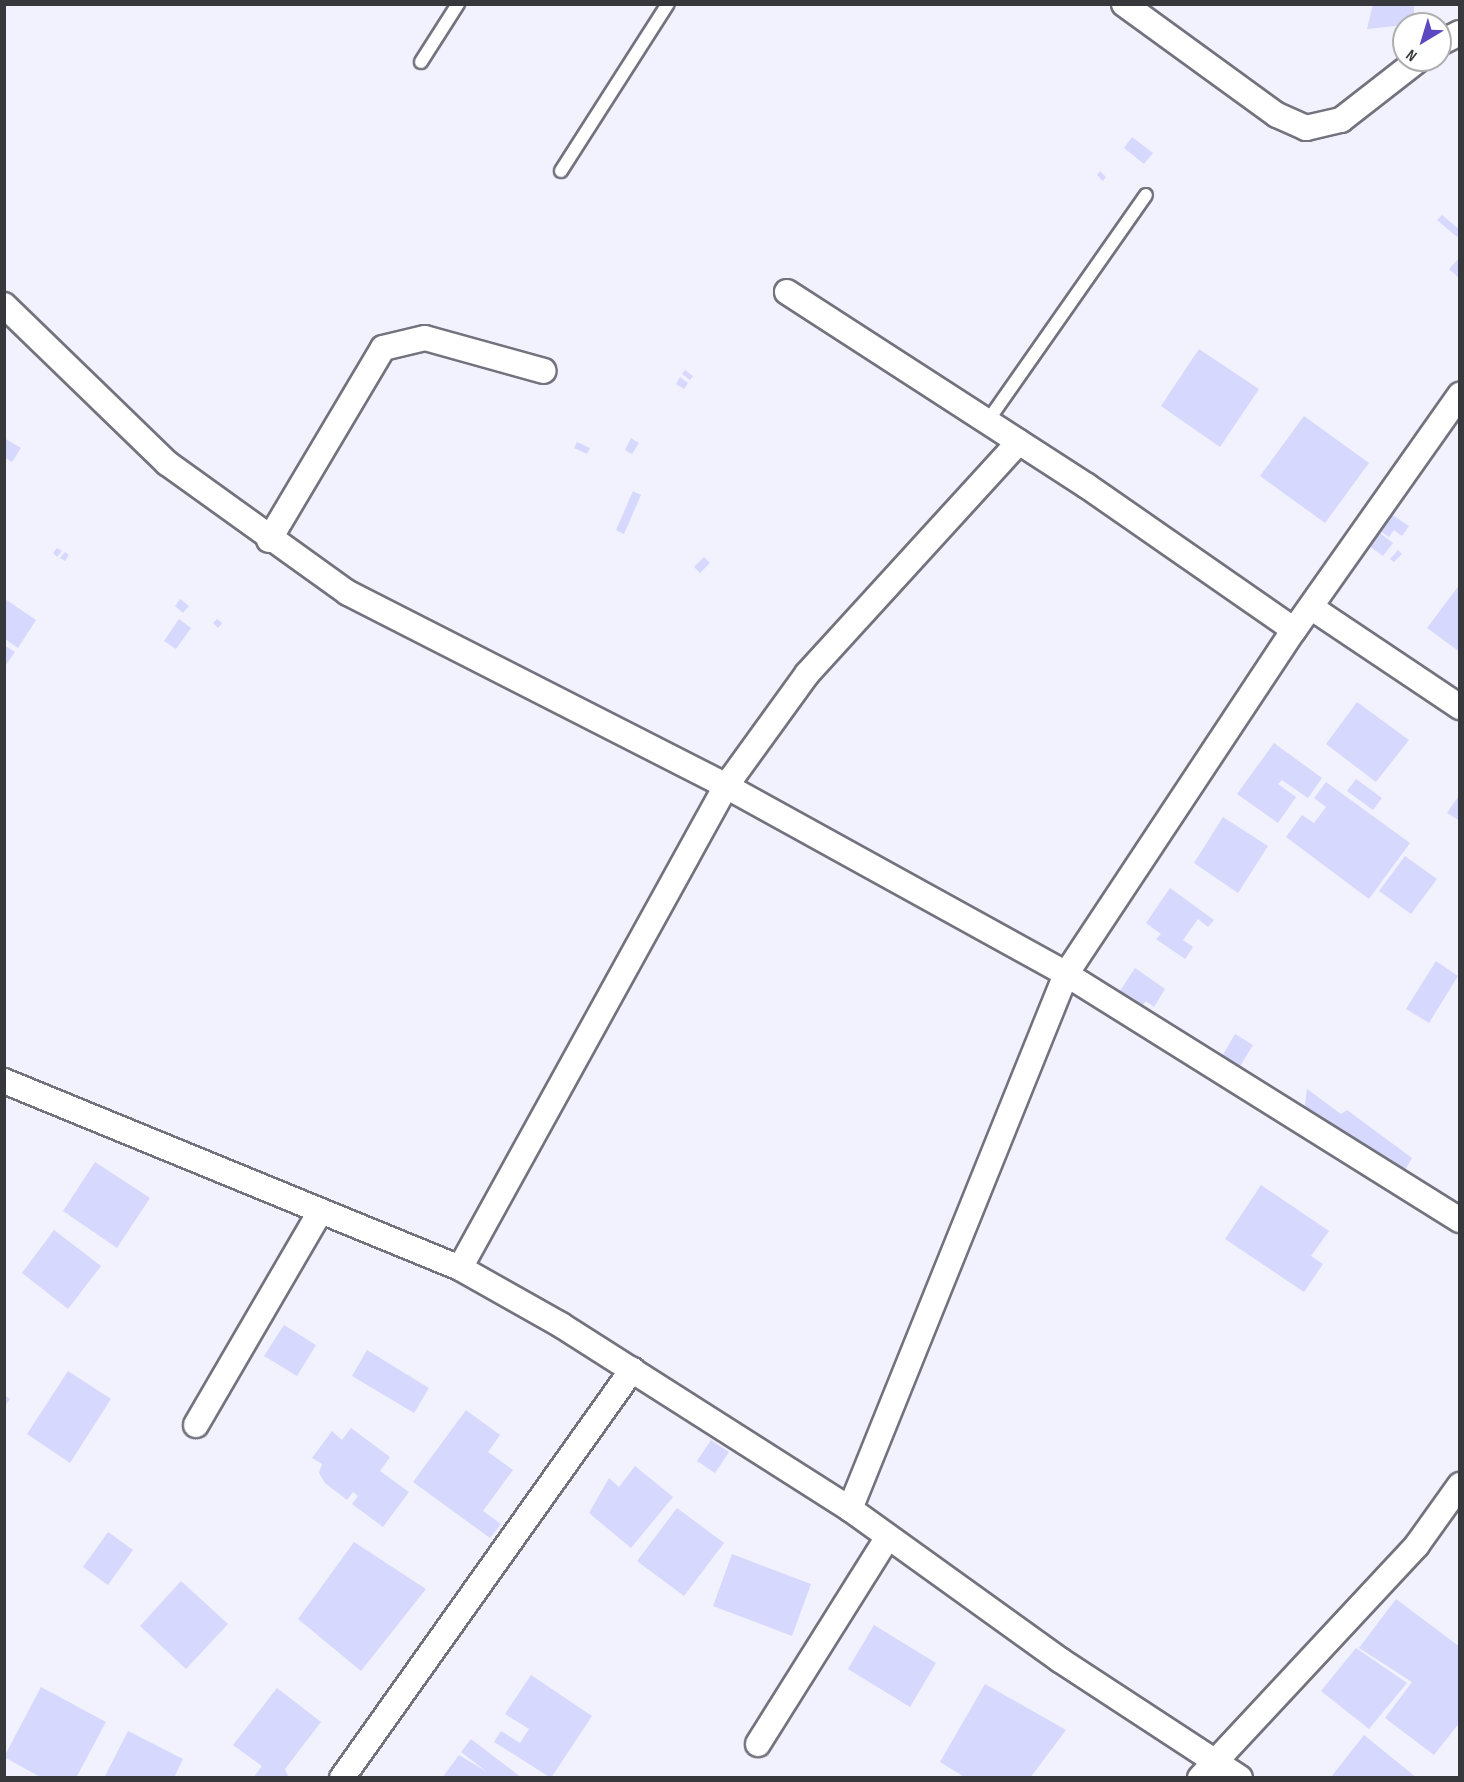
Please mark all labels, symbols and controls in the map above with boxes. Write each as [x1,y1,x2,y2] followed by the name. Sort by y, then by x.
[1392,12,1452,72] north arrow
[1403,45,1421,65] text: N

